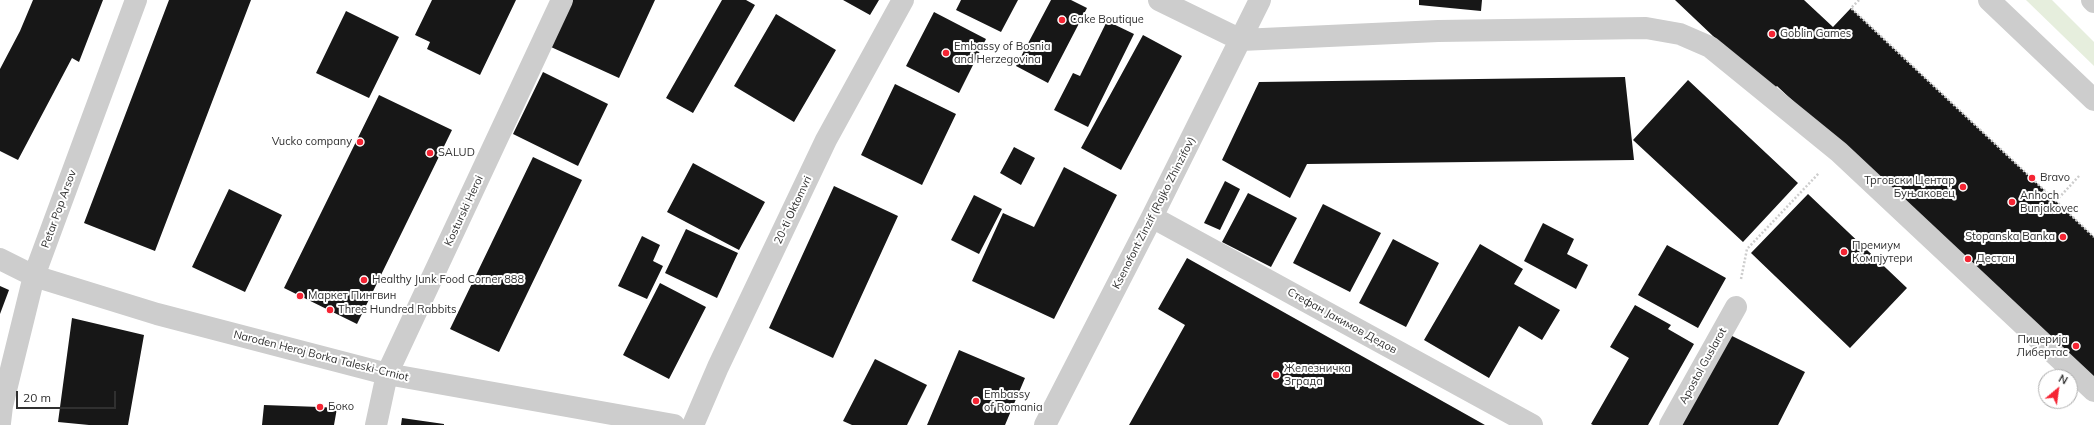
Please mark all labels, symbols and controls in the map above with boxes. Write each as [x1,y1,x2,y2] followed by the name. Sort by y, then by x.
[1070,13,1144,27] place label: Cake Boutique
[1057,15,1067,25] marker: Cake Boutique
[1780,27,1851,41] place label: Goblin Games
[1767,29,1777,39] marker: Goblin Games
[954,40,1051,66] place label: Embassy of Bosnia and Herzegovina
[941,48,951,58] marker: Embassy of Bosnia and Herzegovina
[272,135,352,149] place label: Vucko company
[1110,135,1198,291] street label: Ksenofont Zinzif (Rajko Zhinzifov)
[355,137,365,147] marker: Vucko company
[438,146,475,160] place label: SALUD
[425,148,435,158] marker: SALUD
[39,168,79,250] street label: Petar Pop Arsov
[2040,171,2070,185] place label: Bravo
[2027,173,2037,183] marker: Bravo
[442,174,486,248] street label: Kosturski Heroi
[772,174,814,246] street label: 20-ti Oktomvri
[1864,174,1955,200] place label: Трговски Центар Буњаковец
[1958,182,1968,192] marker: Трговски Центар Буњаковец
[2020,189,2078,215] place label: Anhoch Bunjakovec
[2007,197,2017,207] marker: Anhoch Bunjakovec
[1965,230,2055,244] place label: Stopanska Banka
[2058,232,2068,242] marker: Stopanska Banka
[1852,239,1913,265] place label: Премиум Компјутери
[1839,247,1849,257] marker: Премиум Компјутери
[1976,252,2015,266] place label: Дестан
[1963,254,1973,264] marker: Дестан
[372,273,524,287] place label: Healthy Junk Food Corner 888
[359,275,369,285] marker: Healthy Junk Food Corner 888
[1285,285,1399,357] street label: Стефан Јакимов Дедов
[308,289,396,303] place label: Маркет Пингвин
[295,291,305,301] marker: Маркет Пингвин
[338,303,456,317] place label: Three Hundred Rabbits
[325,305,335,315] marker: Three Hundred Rabbits
[1677,326,1729,406] street label: Apostol Guslarot
[232,328,410,384] street label: Naroden Heroj Borka Taleski-Crniot
[2017,333,2068,359] place label: Пицерија Либертас
[2071,341,2081,351] marker: Пицерија Либертас
[1284,362,1351,388] place label: Железничка Зграда
[2038,369,2078,409] north arrow
[1271,370,1281,380] marker: Железничка Зграда
[2056,371,2070,388] text: N
[18,383,118,409] scale bar
[984,388,1043,414] place label: Embassy of Romania
[23,390,51,405] text: 20 m
[971,396,981,406] marker: Embassy of Romania
[328,400,354,414] place label: Боко
[315,402,325,412] marker: Боко

